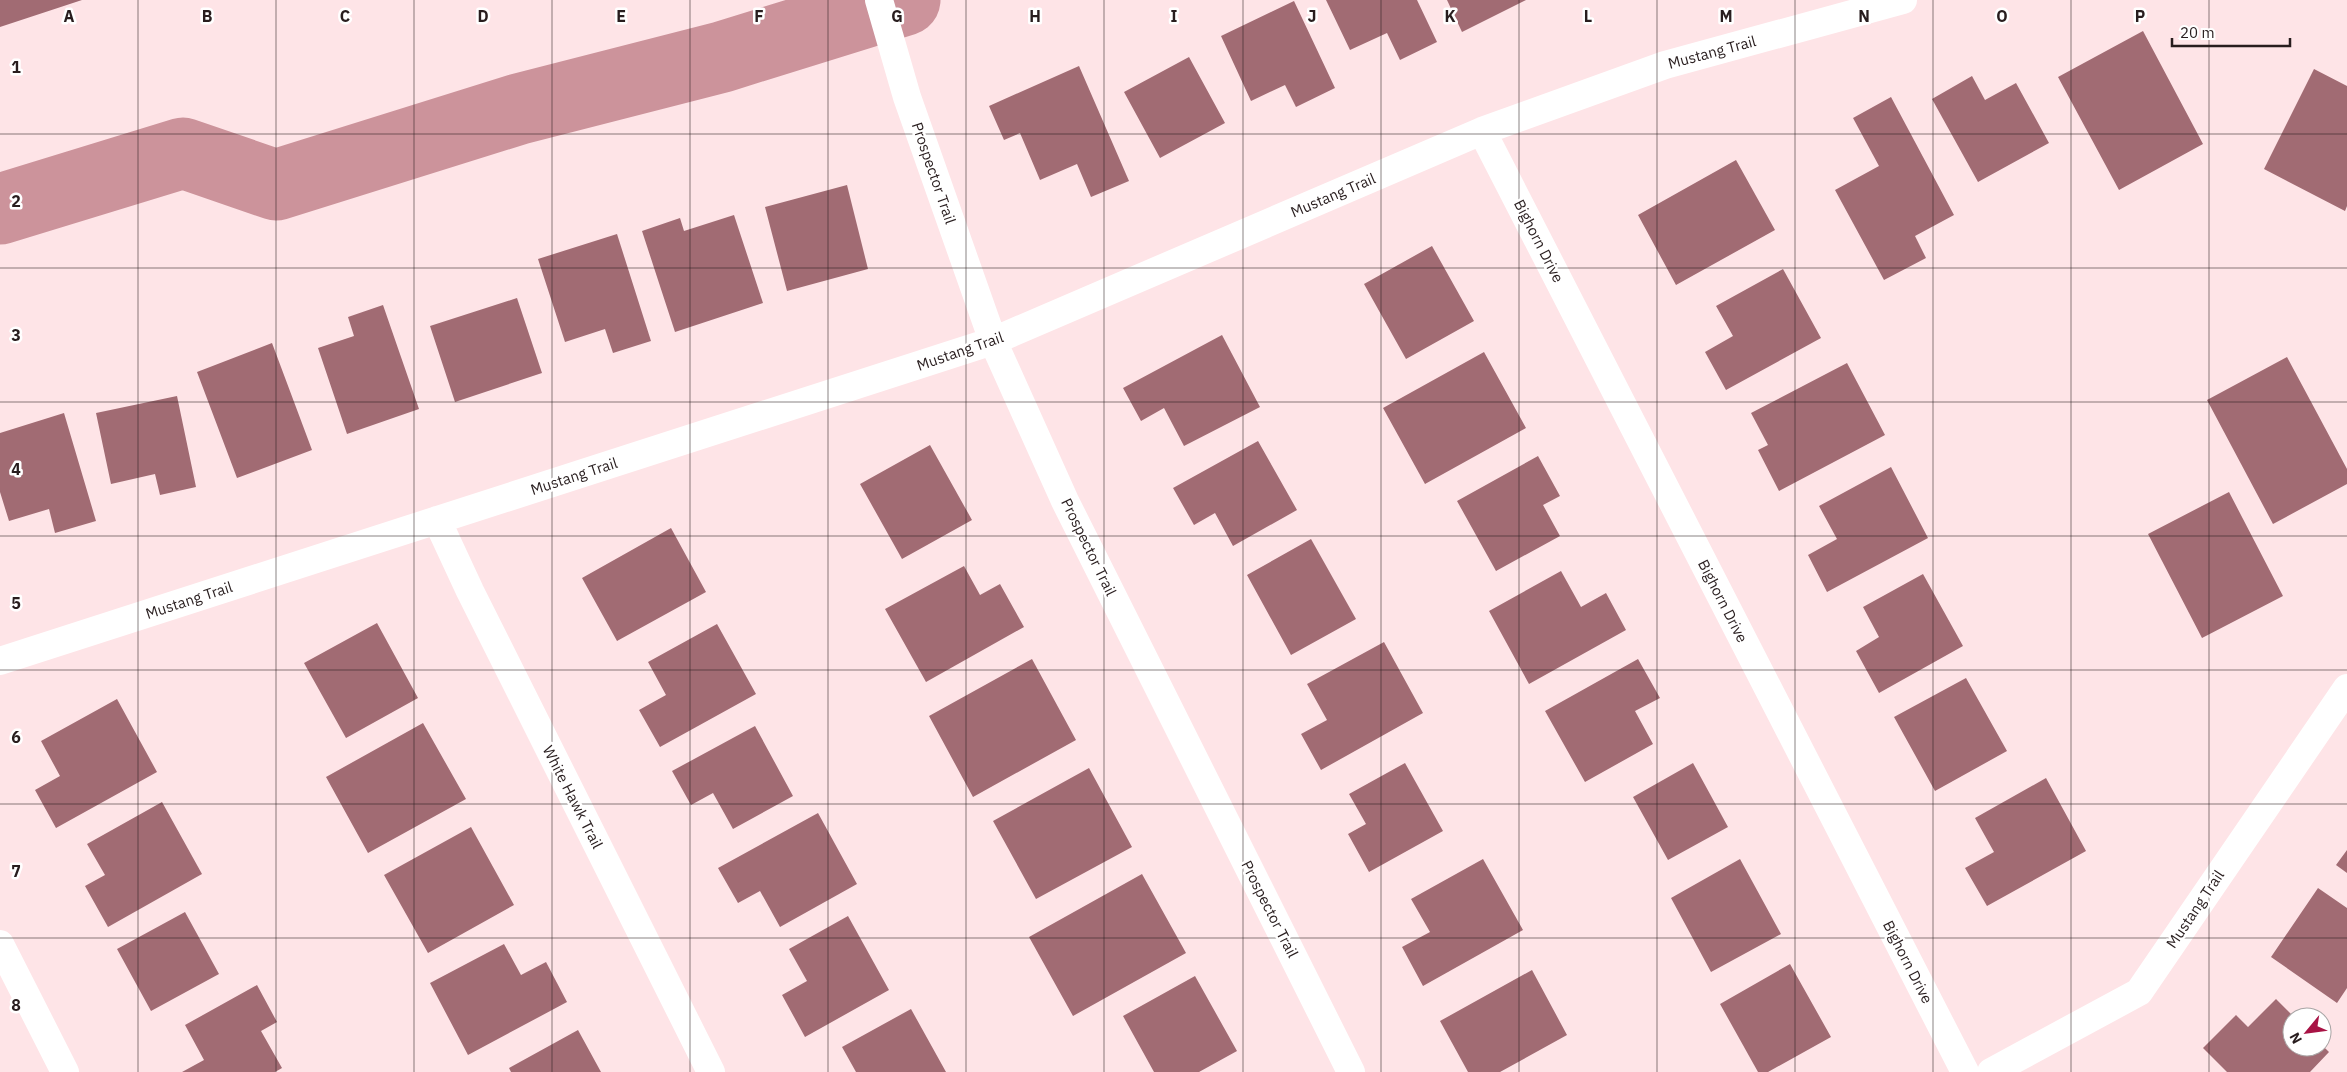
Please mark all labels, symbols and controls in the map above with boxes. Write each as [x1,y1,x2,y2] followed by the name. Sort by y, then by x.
[64,6,75,26] text: A
[202,6,213,26] text: B
[340,6,350,26] text: C
[477,6,489,26] text: D
[616,6,626,26] text: E
[754,6,764,26] text: F
[891,6,903,26] text: G
[1029,6,1041,26] text: H
[1171,6,1178,26] text: I
[1308,6,1316,26] text: J
[1444,6,1456,26] text: K
[1584,6,1592,26] text: L
[1719,6,1733,26] text: M
[1858,6,1870,26] text: N
[1996,6,2008,26] text: O
[2135,6,2145,26] text: P
[2172,15,2290,47] scale bar
[2180,23,2215,42] text: 20 m
[1666,31,1758,73] street label: Mustang Trail
[11,57,21,77] text: 1
[908,120,960,226] street label: Prospector Trail
[1288,169,1378,221] street label: Mustang Trail
[11,191,21,211] text: 2
[1510,196,1568,286] street label: Bighorn Drive
[11,325,21,345] text: 3
[914,327,1006,375] street label: Mustang Trail
[528,453,620,499] street label: Mustang Trail
[11,459,21,479] text: 4
[1057,495,1121,599] street label: Prospector Trail
[1694,556,1752,646] street label: Bighorn Drive
[143,577,235,623] street label: Mustang Trail
[11,593,21,613] text: 5
[11,727,21,747] text: 6
[539,742,607,852] street label: White Hawk Trail
[1237,857,1303,961] street label: Prospector Trail
[11,861,21,881] text: 7
[2162,866,2228,952] street label: Mustang Trail
[1879,917,1937,1007] street label: Bighorn Drive
[11,995,21,1015] text: 8
[2282,1007,2332,1057] north arrow
[2285,1030,2306,1047] text: N

